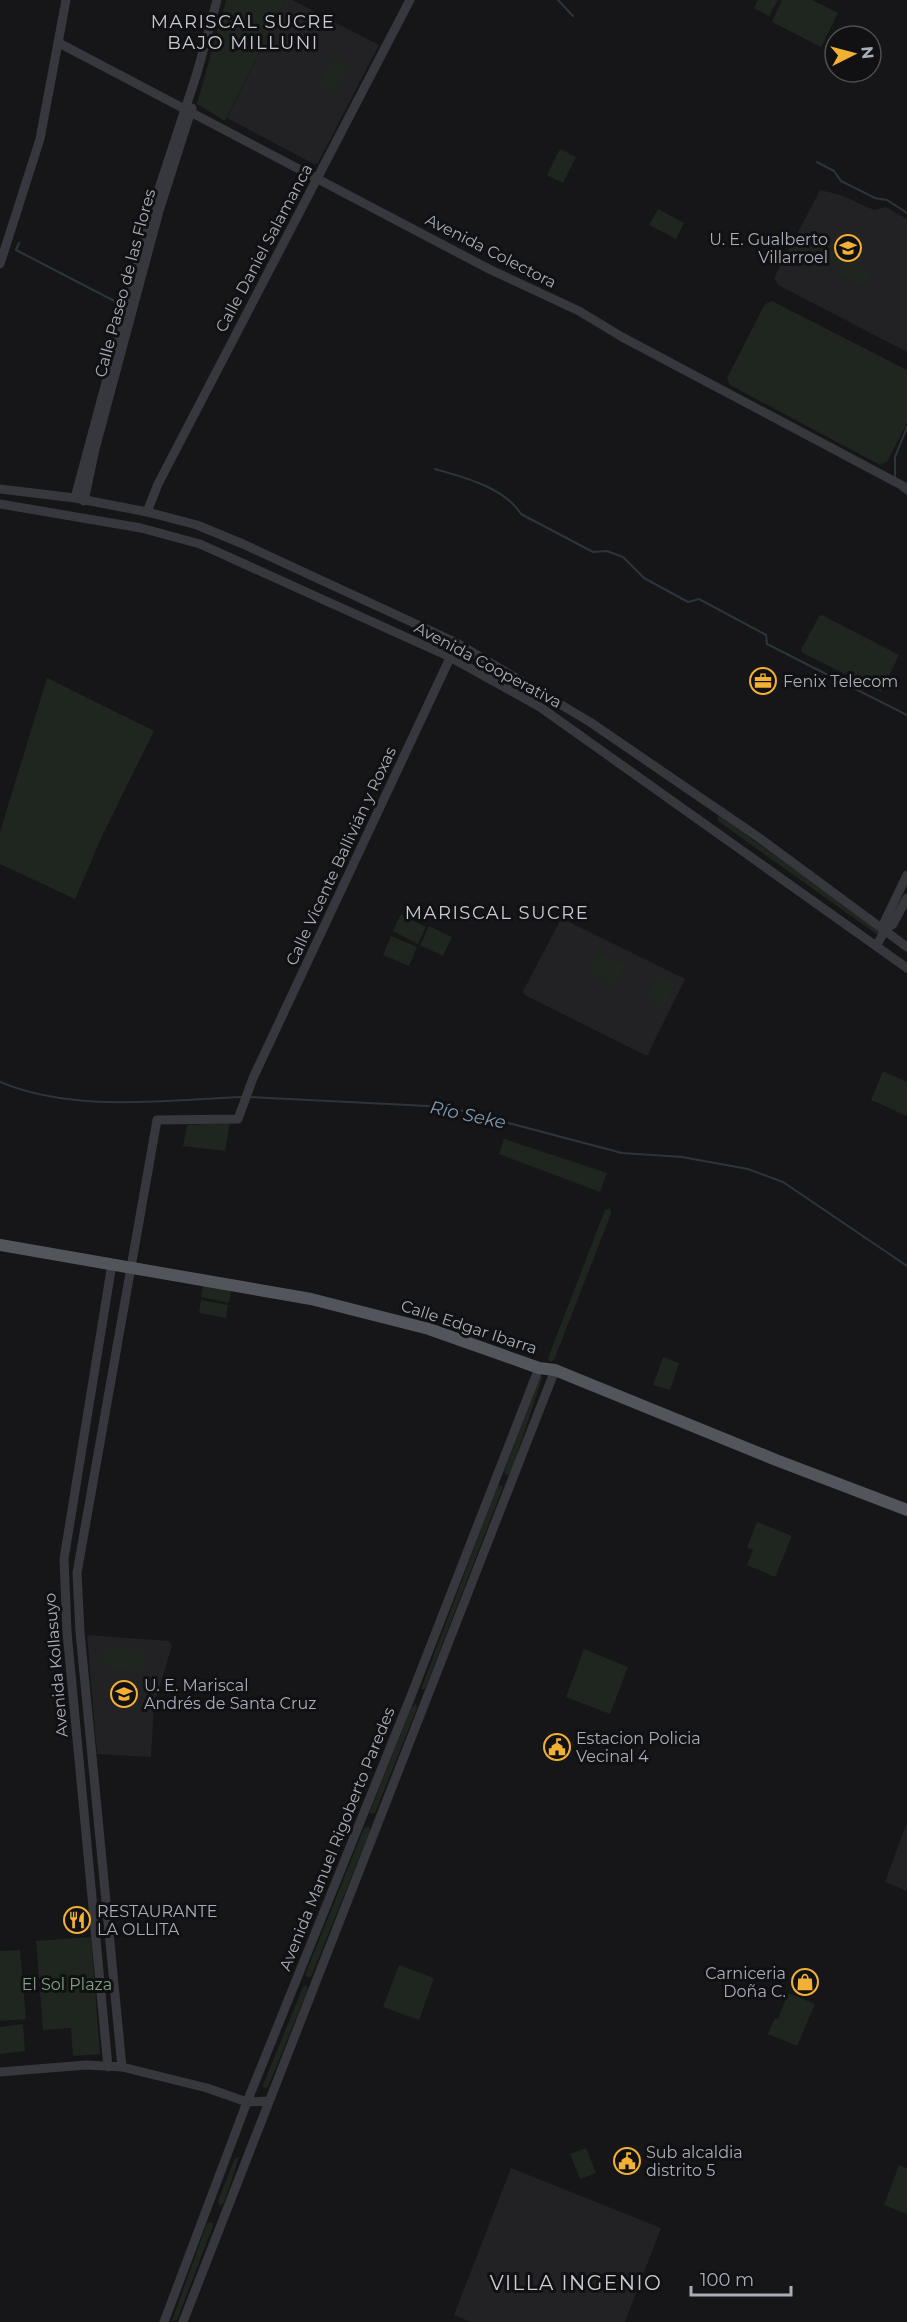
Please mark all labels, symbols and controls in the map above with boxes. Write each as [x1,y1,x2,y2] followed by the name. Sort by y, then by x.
[151,11,335,54] district label: MARISCAL SUCRE BAJO MILLUNI
[823,24,883,84] north arrow
[857,45,878,60] text: N
[212,161,316,335] street label: Calle Daniel Salamanca
[91,187,159,379] street label: Calle Paseo de las Flores
[422,210,560,292] street label: Avenida Colectora
[709,230,828,267] place label: U. E. Gualberto Villarroel
[833,233,863,263] school or university icon: U. E. Gualberto Villarroel
[411,618,565,712] street label: Avenida Cooperativa
[748,666,778,696] office icon: Fenix Telecom
[783,672,898,691] place label: Fenix Telecom
[282,743,400,968] street label: Calle Vicente Ballivián y Roxas
[405,902,589,924] district label: MARISCAL SUCRE
[428,1096,508,1134] water label: Río Seke
[398,1296,540,1358] street label: Calle Edgar Ibarra
[40,1592,72,1738] street label: Avenida Kollasuyo
[144,1676,316,1713] place label: U. E. Mariscal Andrés de Santa Cruz
[109,1679,139,1709] school or university icon: U. E. Mariscal Andrés de Santa Cruz
[275,1704,399,1974] street label: Avenida Manuel Rigoberto Paredes
[576,1729,701,1766] place label: Estacion Policia Vecinal 4
[542,1732,572,1762] public building icon: Estacion Policia Vecinal 4
[97,1902,217,1939] place label: RESTAURANTE LA OLLITA
[62,1905,92,1935] restaurant icon: RESTAURANTE LA OLLITA
[705,1964,786,2001] place label: Carniceria Doña C.
[790,1967,820,1997] shop icon: Carniceria Doña C.
[22,1975,112,1994] park label: El Sol Plaza
[646,2143,743,2180] place label: Sub alcaldia distrito 5
[612,2146,642,2176] public building icon: Sub alcaldia distrito 5
[691,2259,792,2297] scale bar
[700,2269,754,2291] text: 100 m
[490,2271,662,2295] district label: VILLA INGENIO

